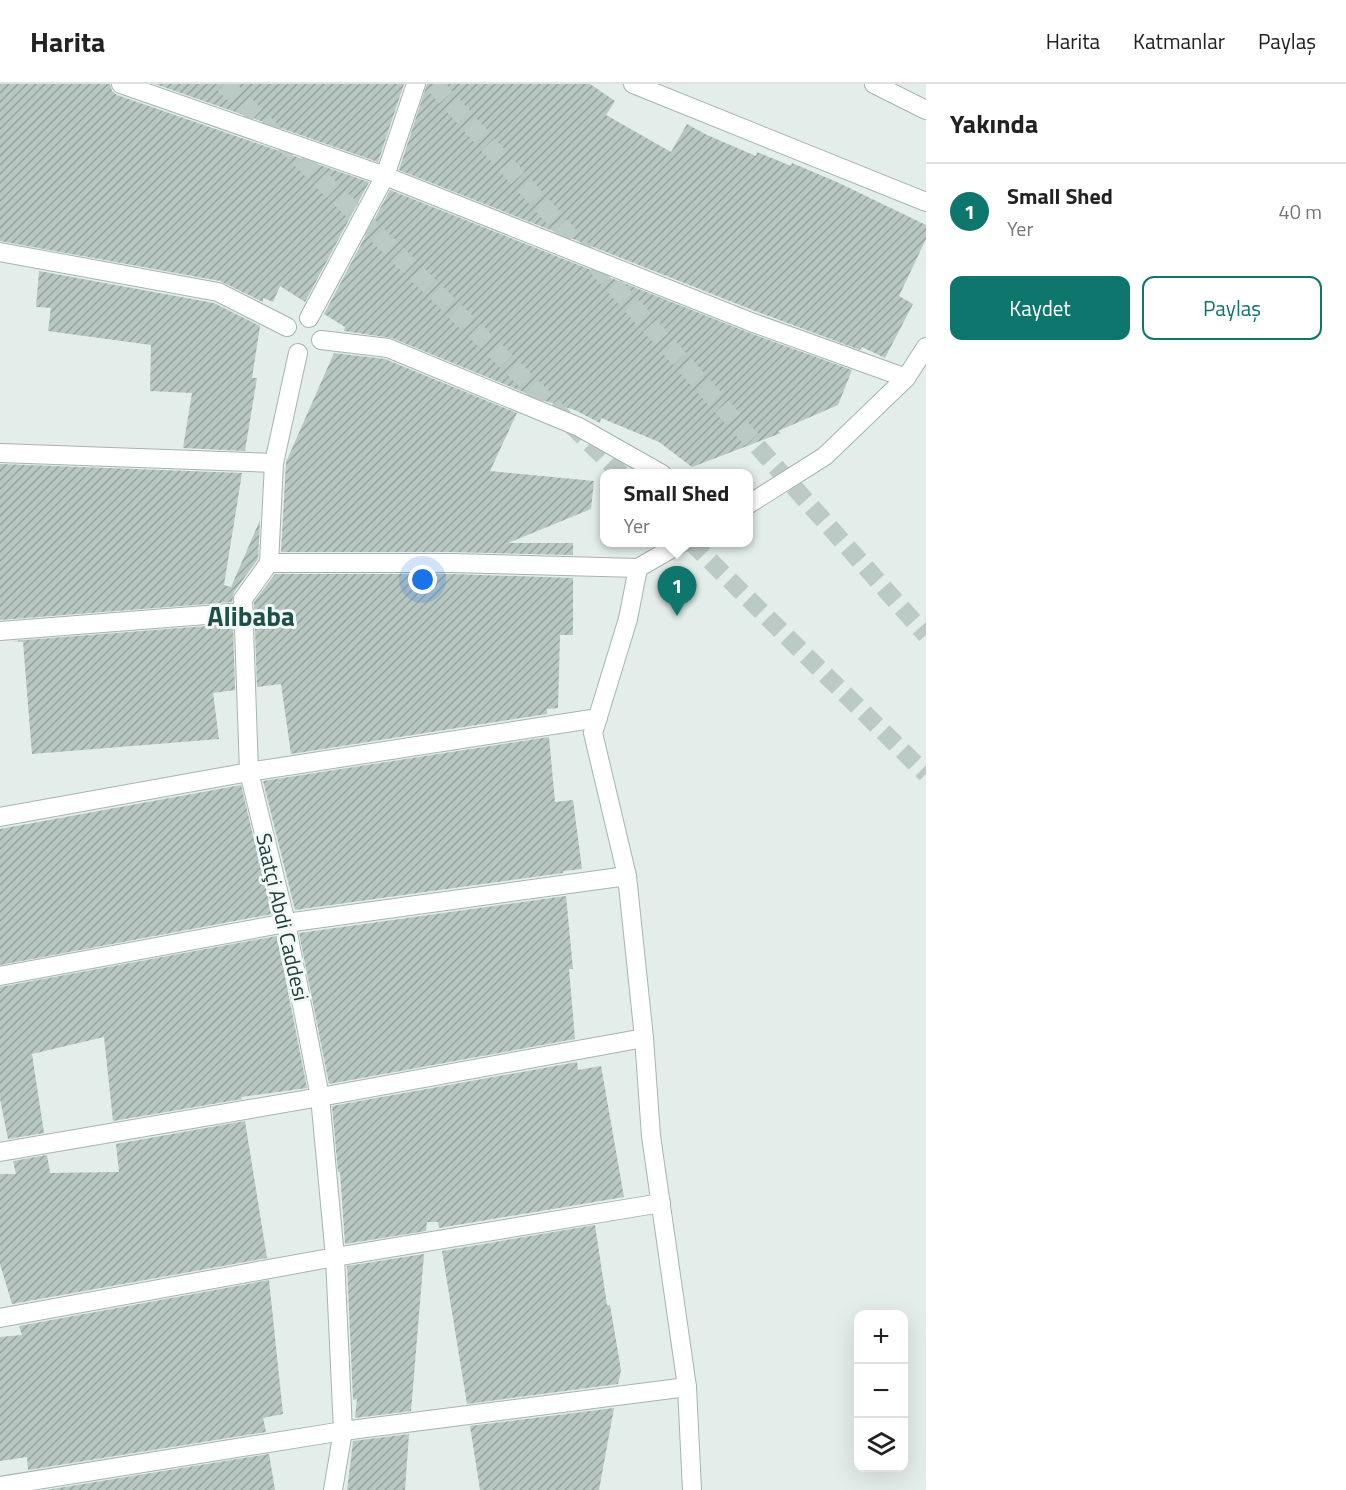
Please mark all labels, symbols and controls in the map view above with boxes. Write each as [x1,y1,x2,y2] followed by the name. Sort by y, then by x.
[30,20,105,63] text: Harita
[1046,25,1100,57] text: Harita
[1133,25,1225,57] text: Katmanlar
[1258,25,1316,57] text: Paylaş
[950,104,1038,143] text: Yakında
[1007,179,1113,213] text: Small Shed
[964,196,975,227] text: 1
[1278,196,1322,227] text: 40 m
[1007,213,1033,244] text: Yer
[950,276,1130,340] button: Kaydet
[1142,276,1322,340] button: Paylaş
[600,469,753,547] popup
[624,476,729,510] text: Small Shed
[624,510,650,541] text: Yer
[408,565,437,594] your location
[658,566,696,616] pin: 1
[207,595,295,636] district label: Alibaba
[248,830,318,1004] street label: Saatçi Abdi Caddesi
[854,1310,908,1472] map controls
[854,1310,908,1364] button: +
[854,1364,908,1418] button: −
[854,1418,908,1472] button: layers

